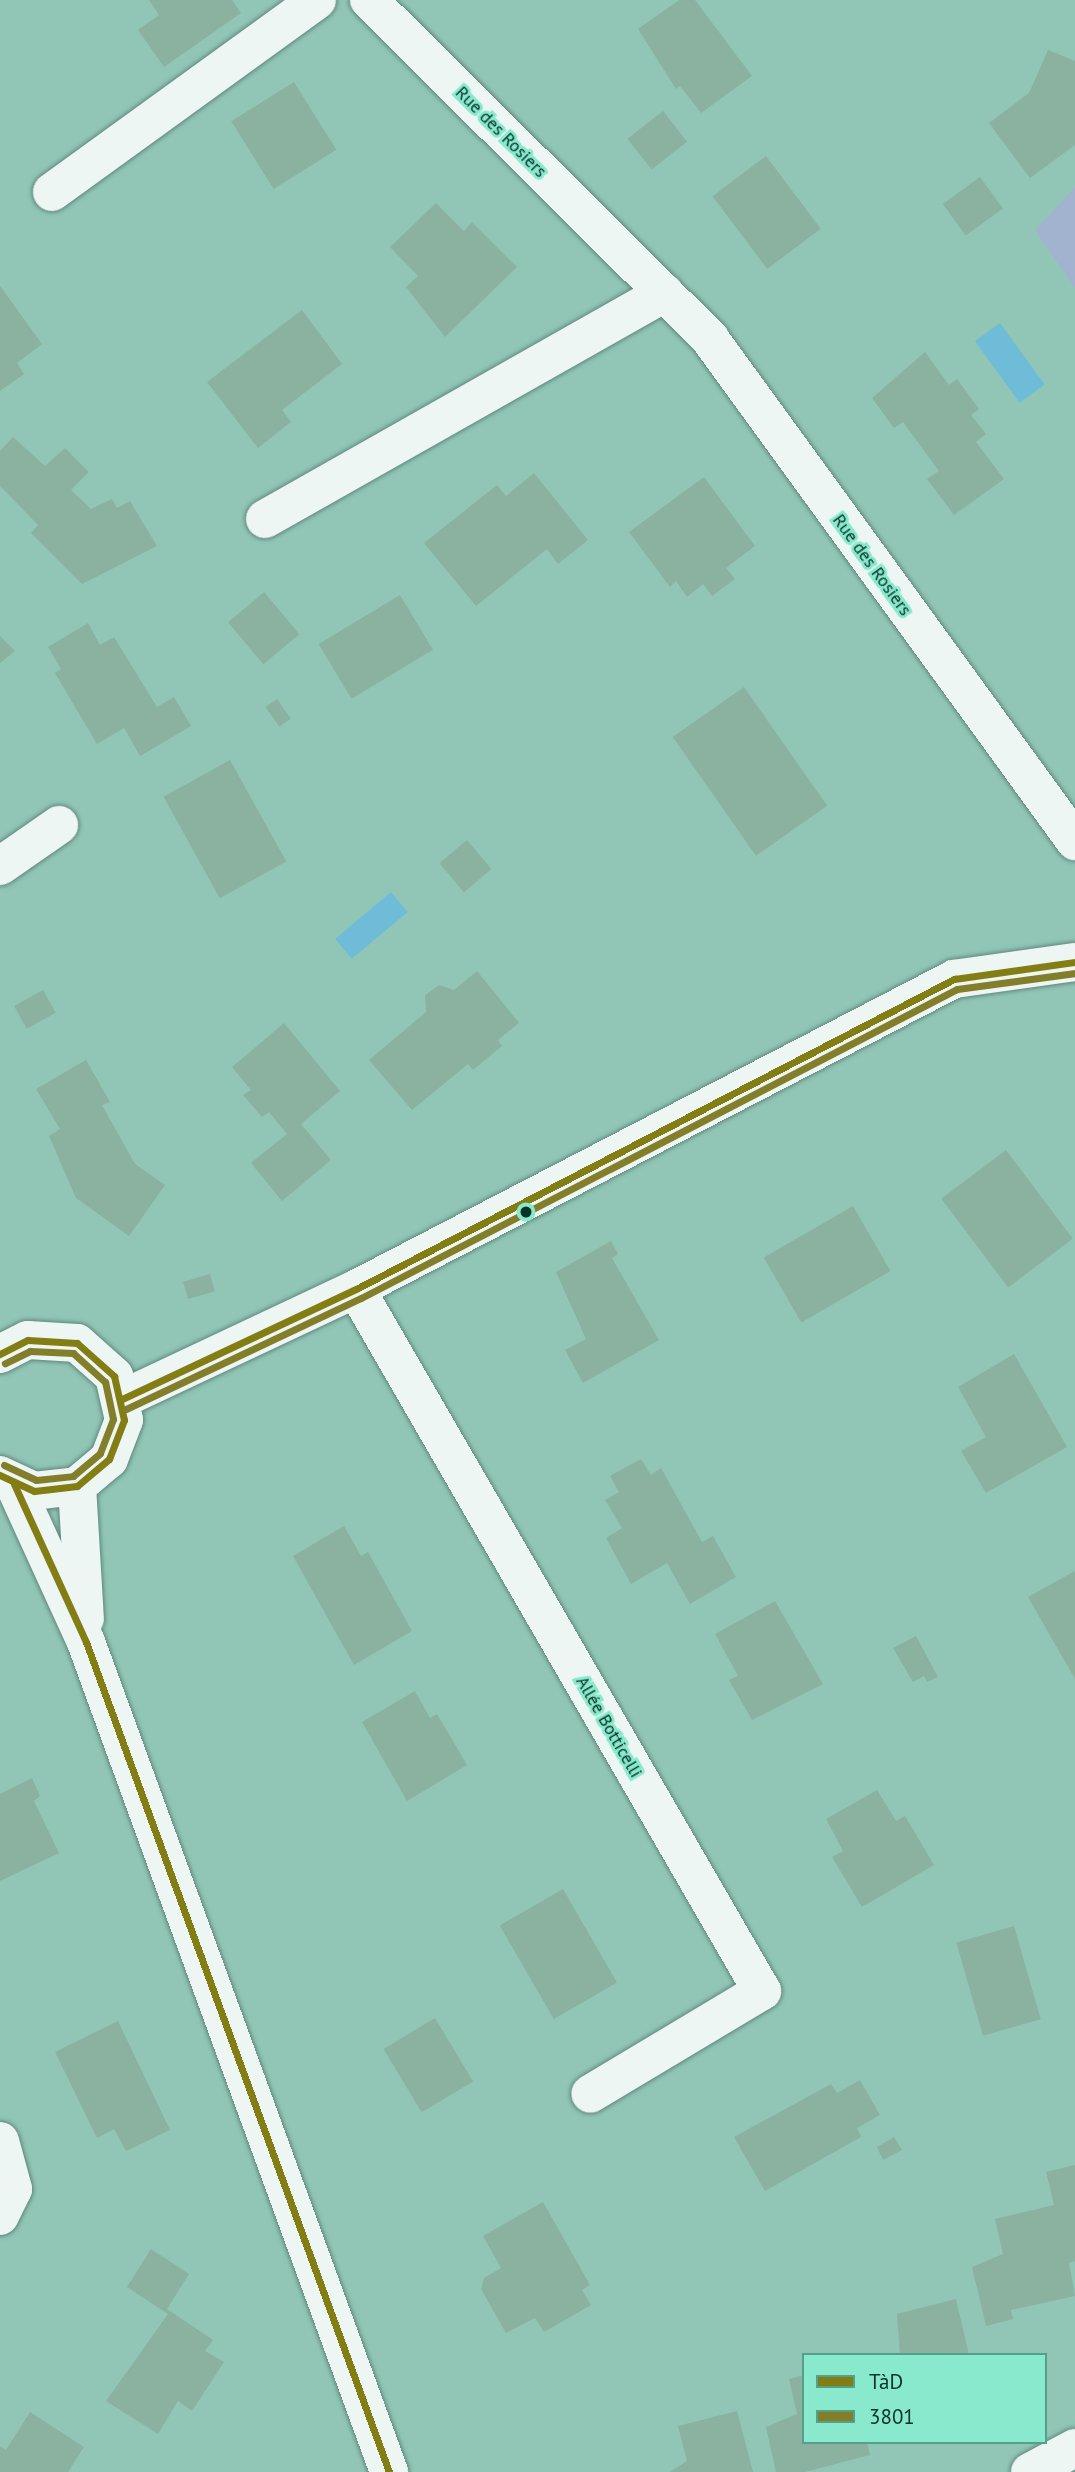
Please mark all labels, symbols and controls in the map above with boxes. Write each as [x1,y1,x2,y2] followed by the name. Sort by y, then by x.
[451,82,551,182] street label: Rue des Rosiers
[828,510,916,620] street label: Rue des Rosiers
[519,1205,533,1219] unlabelled marker
[571,1673,647,1781] street label: Allée Botticelli
[802,2353,1047,2444] legend
[869,2368,903,2395] text: TàD
[869,2403,915,2430] text: 3801

